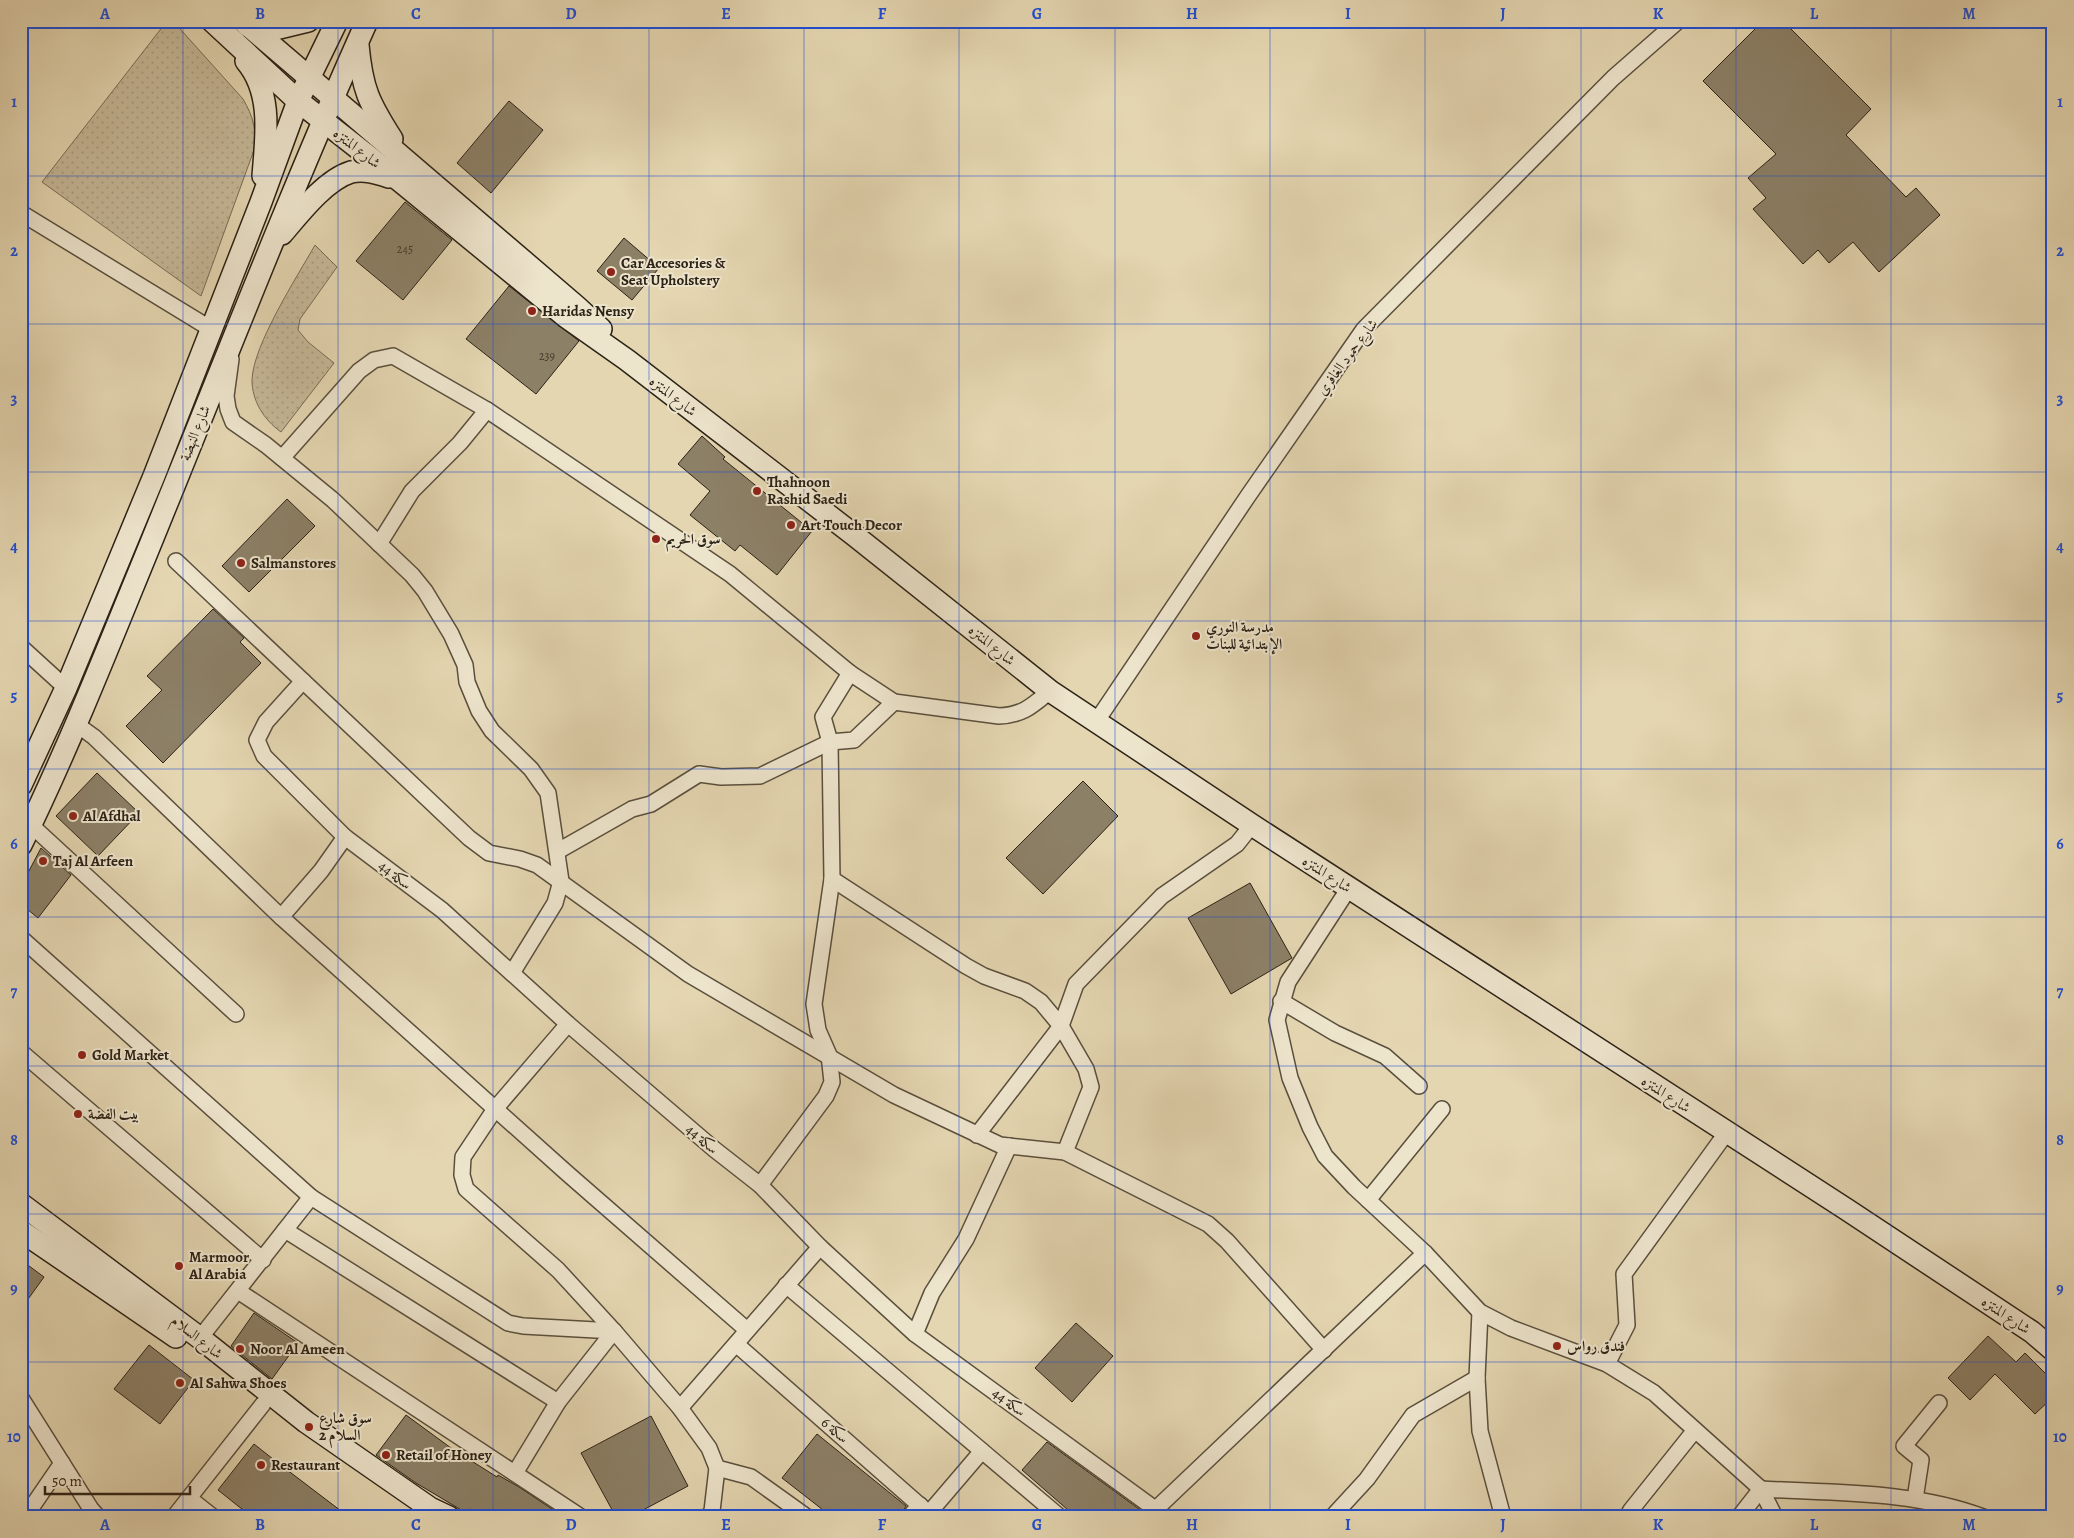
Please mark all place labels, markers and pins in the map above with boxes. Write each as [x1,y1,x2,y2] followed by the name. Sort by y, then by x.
[621,253,726,290] place label: Car Accesories & Seat Upholstery
[605,266,617,278] marker: Car Accesories & Seat Upholstery
[542,301,635,321] place label: Haridas Nensy
[526,305,538,317] marker: Haridas Nensy
[767,472,848,509] place label: Thahnoon Rashid Saedi
[751,485,763,497] marker: Thahnoon Rashid Saedi
[800,515,902,535] place label: Art Touch Decor
[785,519,797,531] marker: Art Touch Decor
[666,529,721,552] place label: سوق الحريم
[650,533,662,545] marker: سوق الحريم
[251,553,336,573] place label: Salmanstores
[235,557,247,569] marker: Salmanstores
[1206,617,1282,655] place label: مدرسة النوري الإبتدائية للبنات
[1190,630,1202,642] marker: مدرسة النوري الإبتدائية للبنات
[82,806,141,826] place label: Al Afdhal
[67,810,79,822] marker: Al Afdhal
[53,851,134,871] place label: Taj Al Arfeen
[37,855,49,867] marker: Taj Al Arfeen
[92,1045,169,1065] place label: Gold Market
[76,1049,88,1061] marker: Gold Market
[88,1104,139,1124] place label: بيت الفضة
[72,1108,84,1120] marker: بيت الفضة
[188,1247,249,1284] place label: Marmoor Al Arabia
[173,1260,185,1272] marker: Marmoor Al Arabia
[1567,1336,1625,1356] place label: فندق رواس
[250,1339,345,1359] place label: Noor Al Ameen
[1551,1340,1563,1352] marker: فندق رواس
[234,1343,246,1355] marker: Noor Al Ameen
[189,1373,287,1393] place label: Al Sahwa Shoes
[174,1377,186,1389] marker: Al Sahwa Shoes
[319,1408,372,1448] place label: سوق شارع السلام 2
[303,1421,315,1433] marker: سوق شارع السلام 2
[396,1445,493,1465] place label: Retail of Honey
[380,1449,392,1461] marker: Retail of Honey
[271,1455,340,1475] place label: Restaurant
[255,1459,267,1471] marker: Restaurant

